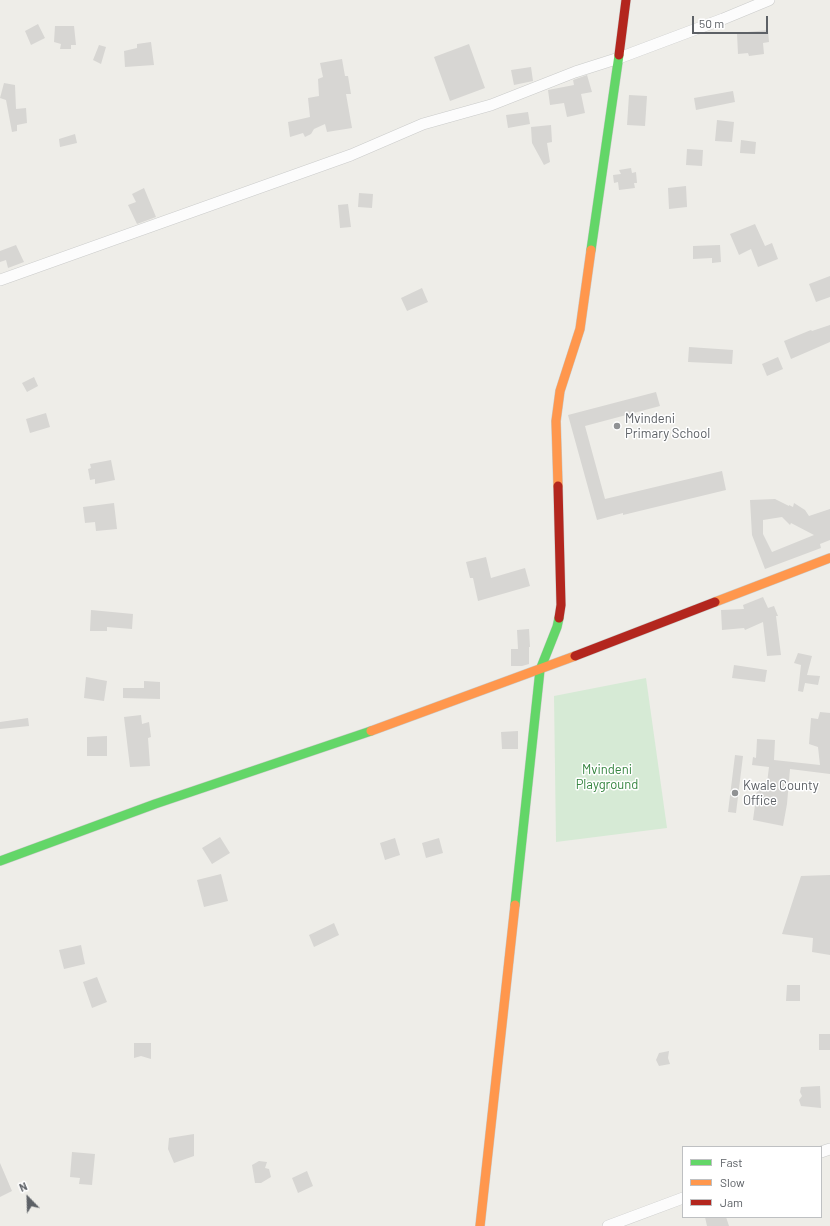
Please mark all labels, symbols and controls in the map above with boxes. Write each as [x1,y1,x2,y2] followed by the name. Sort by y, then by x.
[694,8,770,34] scale bar
[699,16,724,30] text: 50 m
[625,411,710,442] place label: Mvindeni Primary School
[612,421,622,431] marker: Mvindeni Primary School
[576,762,638,793] park label: Mvindeni Playground
[743,778,819,809] place label: Kwale County Office
[730,788,740,798] marker: Kwale County Office
[682,1146,822,1218] legend
[720,1155,743,1169] text: Fast
[720,1175,745,1189] text: Slow
[8,1178,48,1218] north arrow
[17,1179,29,1194] text: N
[720,1195,743,1209] text: Jam

